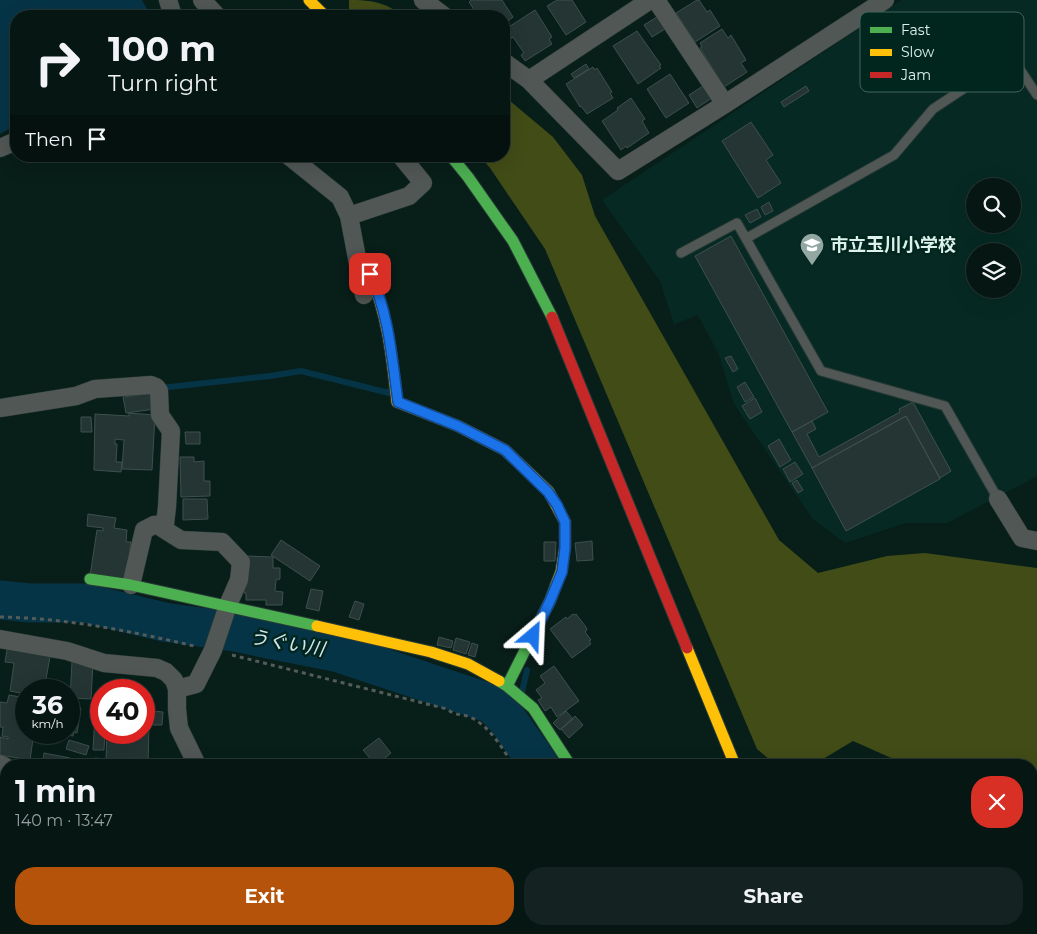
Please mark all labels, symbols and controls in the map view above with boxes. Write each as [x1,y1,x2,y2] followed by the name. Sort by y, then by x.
[860,12,1024,92] legend
[901,21,931,39] text: Fast
[108,27,216,70] text: 100 m
[25,30,90,95] icon: right
[901,43,935,61] text: Slow
[900,66,931,84] text: Jam
[108,70,218,97] text: Turn right
[83,125,111,153] icon: arrive
[25,128,73,151] text: Then
[966,178,1021,298] map controls
[966,178,1021,233] button: search
[799,232,825,266] school or university icon: 市立玉川小学校
[830,234,956,256] place label: 市立玉川小学校
[966,243,1021,298] button: layers
[349,253,391,295] pin
[356,260,384,288] icon: arrive
[506,609,558,661] position arrow
[248,625,328,661] water label: うぐい川
[90,679,155,744] speed limit sign: 40
[32,690,63,720] text: 36
[31,716,64,731] text: km/h
[15,773,96,810] text: 1 min
[971,776,1023,828] button: close
[15,811,113,830] text: 140 m · 13:47
[15,867,514,925] button: Exit
[524,867,1023,925] button: Share

